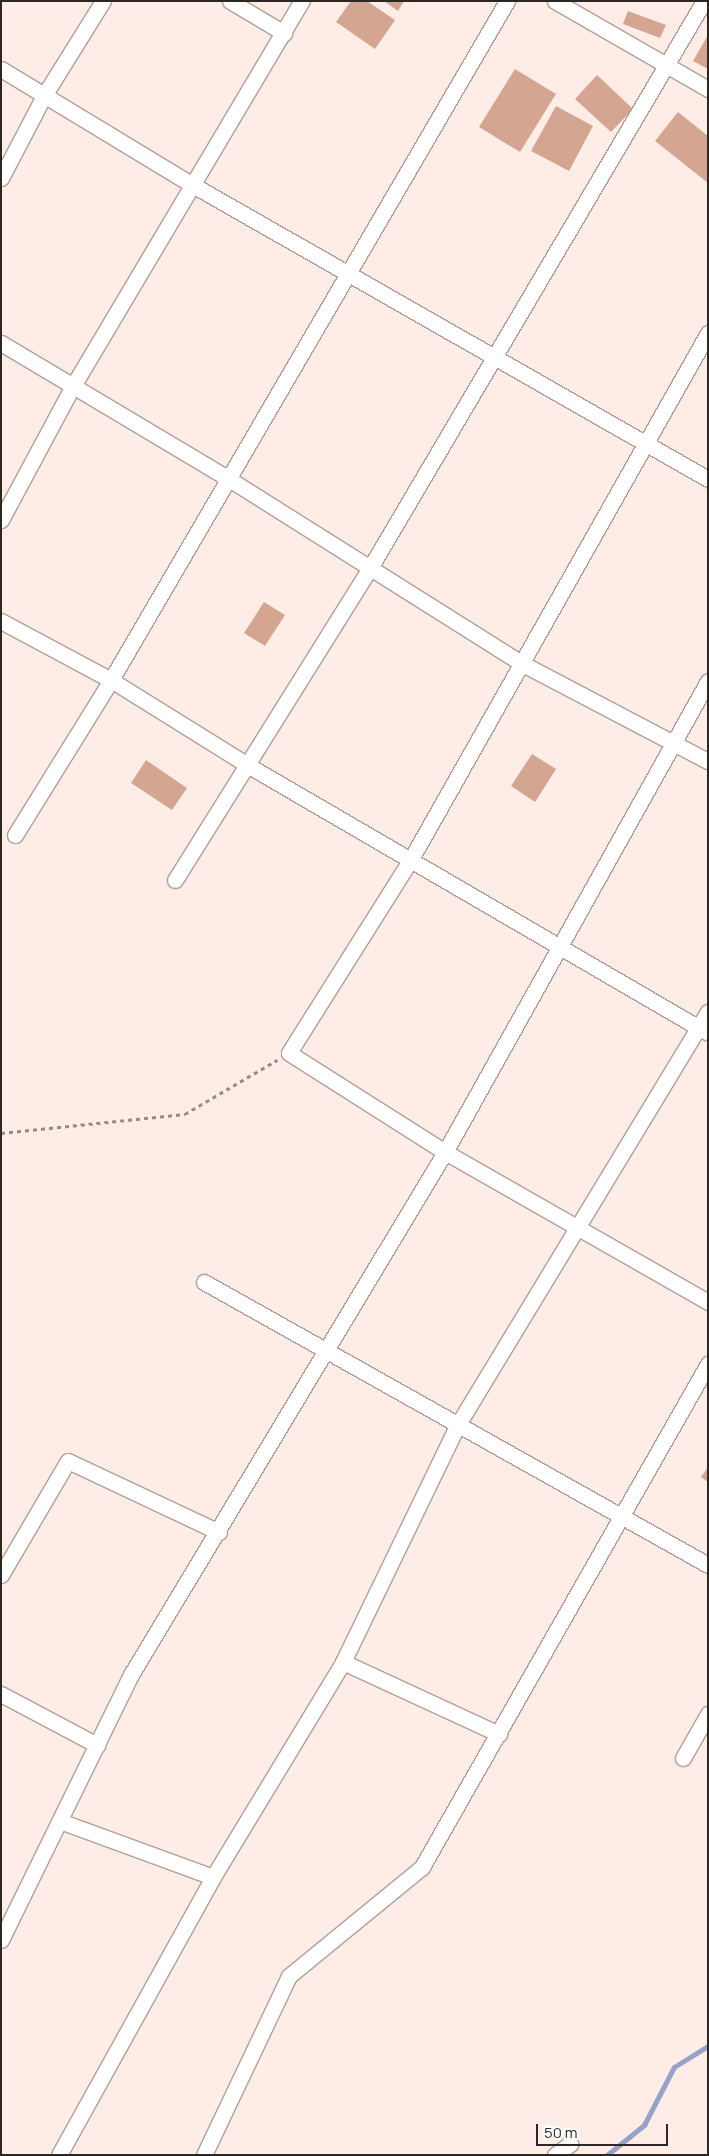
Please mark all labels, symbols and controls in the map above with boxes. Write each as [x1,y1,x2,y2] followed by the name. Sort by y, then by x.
[539,2114,672,2146] scale bar
[544,2122,578,2143] text: 50 m

